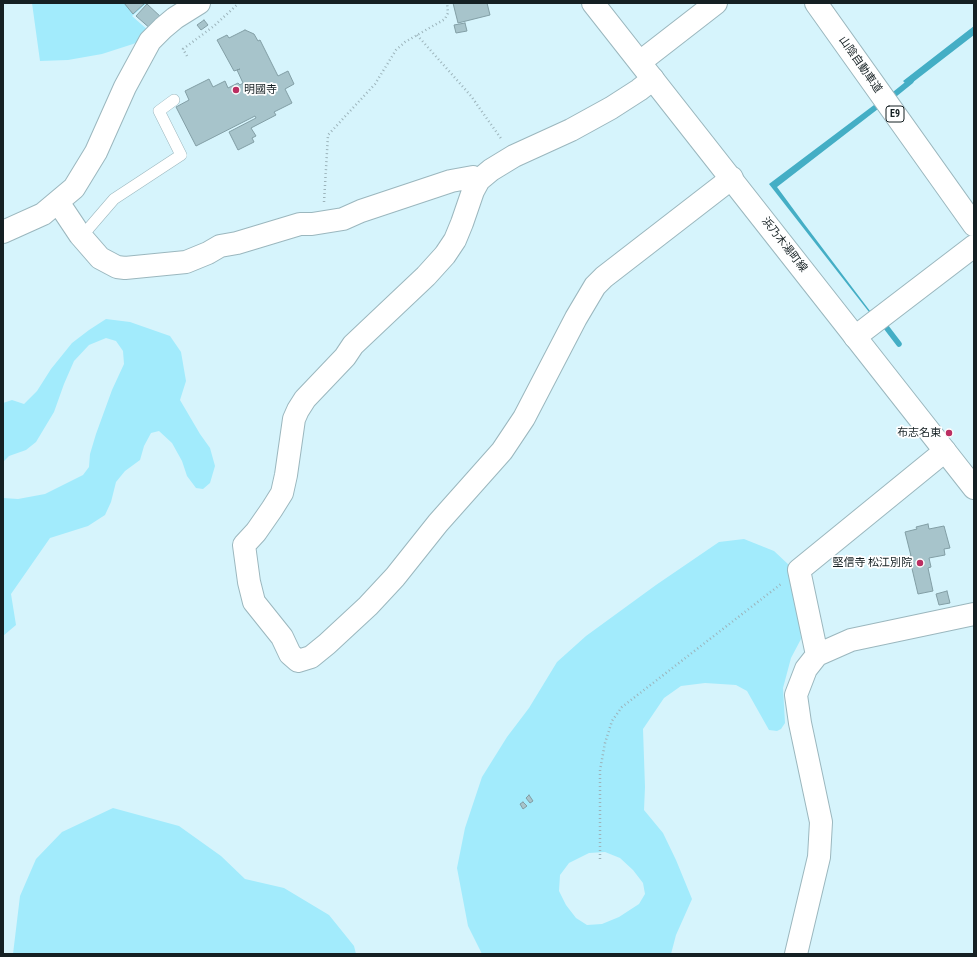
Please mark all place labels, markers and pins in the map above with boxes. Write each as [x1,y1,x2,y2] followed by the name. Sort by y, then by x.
[244,83,277,97] place label: 明國寺
[231,85,241,95] marker: 明國寺
[897,426,941,440] place label: 布志名東
[944,428,954,438] marker: 布志名東
[832,556,912,570] place label: 堅信寺 松江別院
[915,558,925,568] marker: 堅信寺 松江別院

